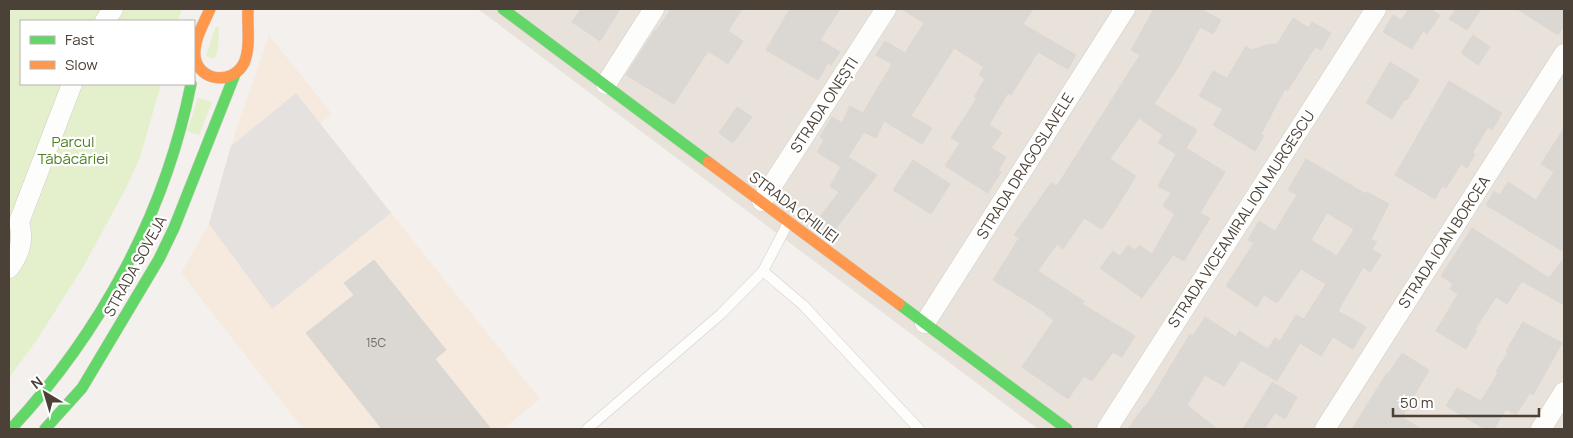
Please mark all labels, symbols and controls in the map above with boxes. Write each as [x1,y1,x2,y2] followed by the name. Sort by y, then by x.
[20,20,195,85] legend
[65,29,94,50] text: Fast
[785,53,863,157] street label: STRADA ONEȘTI
[65,54,98,75] text: Slow
[971,89,1079,243] street label: STRADA DRAGOSLAVELE
[1163,106,1319,332] street label: STRADA VICEAMIRAL ION MURGESCU
[37,131,109,169] park label: Parcul Tăbăcăriei
[745,166,843,248] street label: STRADA CHILIEI
[1393,171,1495,312] street label: STRADA IOAN BORCEA
[98,211,172,320] street label: STRADA SOVEJA
[366,334,387,351] house number: 15C
[20,368,70,418] north arrow
[27,372,47,393] text: N
[1393,386,1539,418] scale bar
[1400,392,1434,413] text: 50 m

